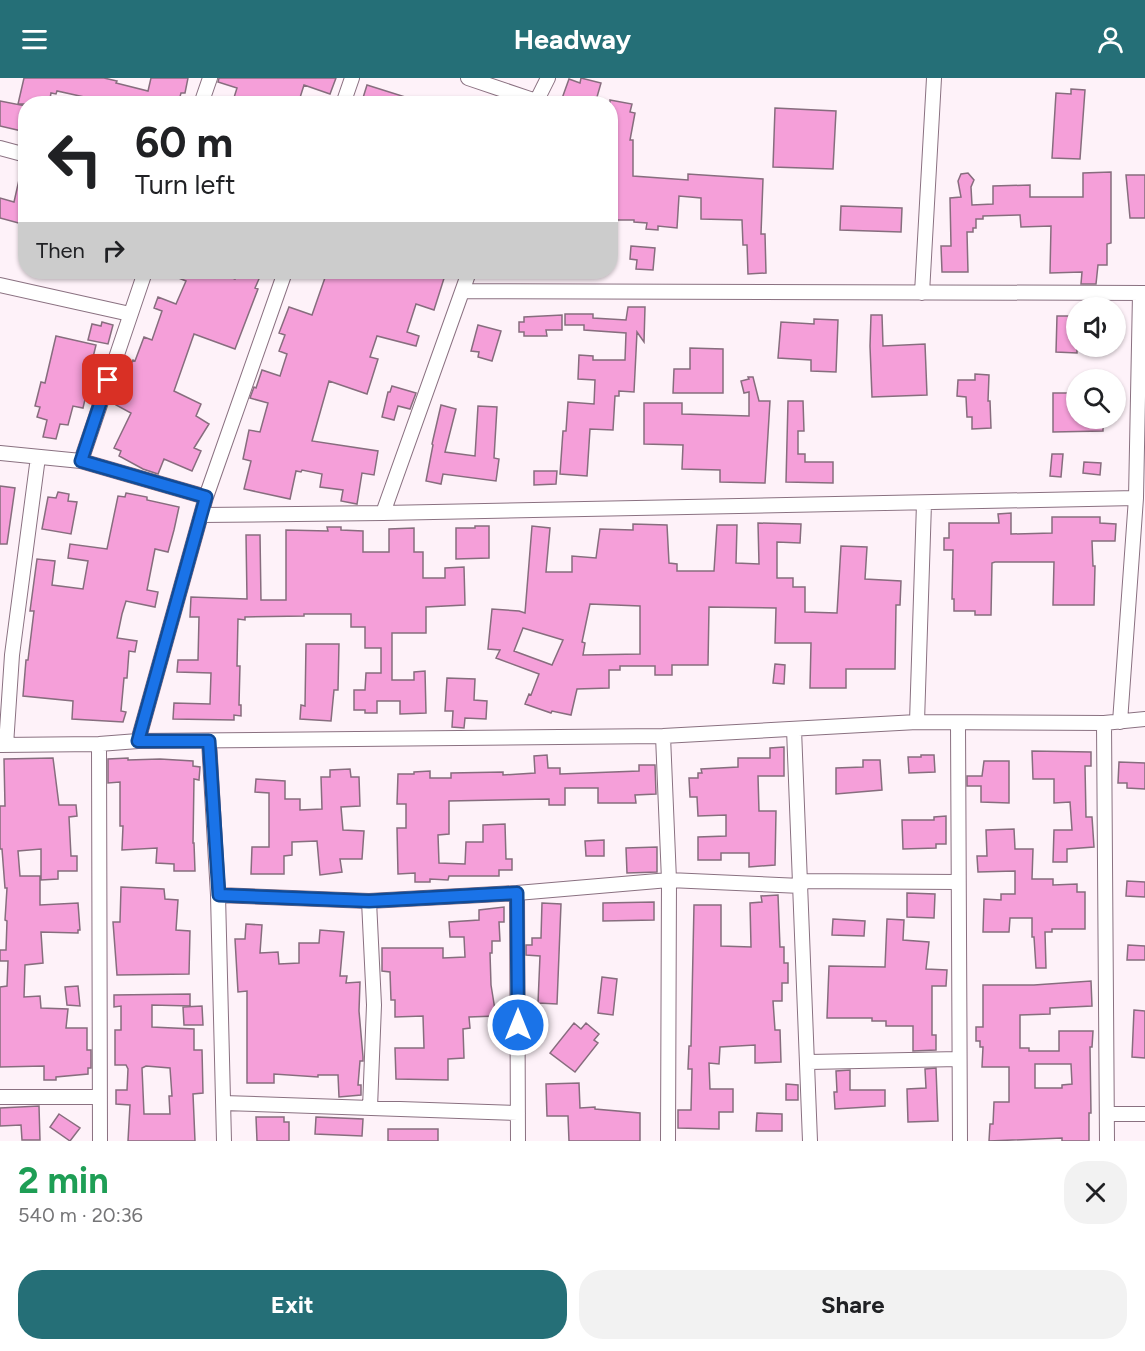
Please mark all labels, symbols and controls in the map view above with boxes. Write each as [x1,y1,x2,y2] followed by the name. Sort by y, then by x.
[18,23,51,56] icon: menu
[514,23,631,56] text: Headway
[1094,23,1127,56] icon: person
[135,117,233,168] text: 60 m
[36,120,114,198] icon: left
[135,168,235,201] text: Turn left
[97,234,130,267] icon: right
[36,237,85,264] text: Then
[1066,297,1126,429] map controls
[1066,297,1126,357] button: sound
[82,354,133,405] pin
[91,363,124,396] icon: arrive
[1066,369,1126,429] button: search
[486,993,550,1057] position arrow
[18,1159,109,1202] text: 2 min
[1064,1161,1127,1224] button: close
[18,1203,143,1227] text: 540 m · 20:36
[18,1270,567,1339] button: Exit
[579,1270,1127,1339] button: Share

